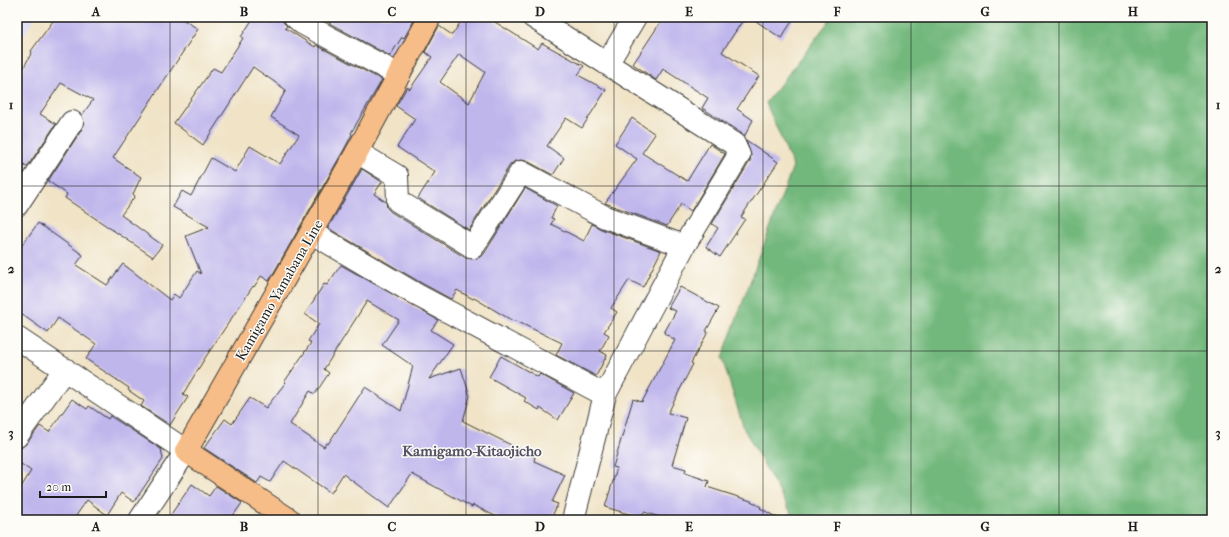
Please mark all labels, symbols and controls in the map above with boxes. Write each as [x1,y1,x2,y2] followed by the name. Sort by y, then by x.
[91,4,101,19] text: A
[240,4,249,19] text: B
[388,4,397,19] text: C
[535,4,545,19] text: D
[685,4,693,19] text: E
[833,4,841,19] text: F
[980,4,990,19] text: G
[1128,4,1139,19] text: H
[9,97,14,112] text: 1
[1216,97,1221,112] text: 1
[232,217,327,364] street label: Kamigamo Yamabana Line
[8,261,15,276] text: 2
[1215,261,1222,276] text: 2
[8,425,14,441] text: 3
[1215,425,1221,441] text: 3
[402,442,542,460] district label: Kamigamo-Kitaojicho
[40,473,106,499] scale bar
[46,480,71,494] text: 20 m
[91,519,101,534] text: A
[240,519,249,534] text: B
[388,519,397,534] text: C
[535,519,545,534] text: D
[685,519,693,534] text: E
[833,519,841,534] text: F
[980,519,990,534] text: G
[1128,519,1139,534] text: H

